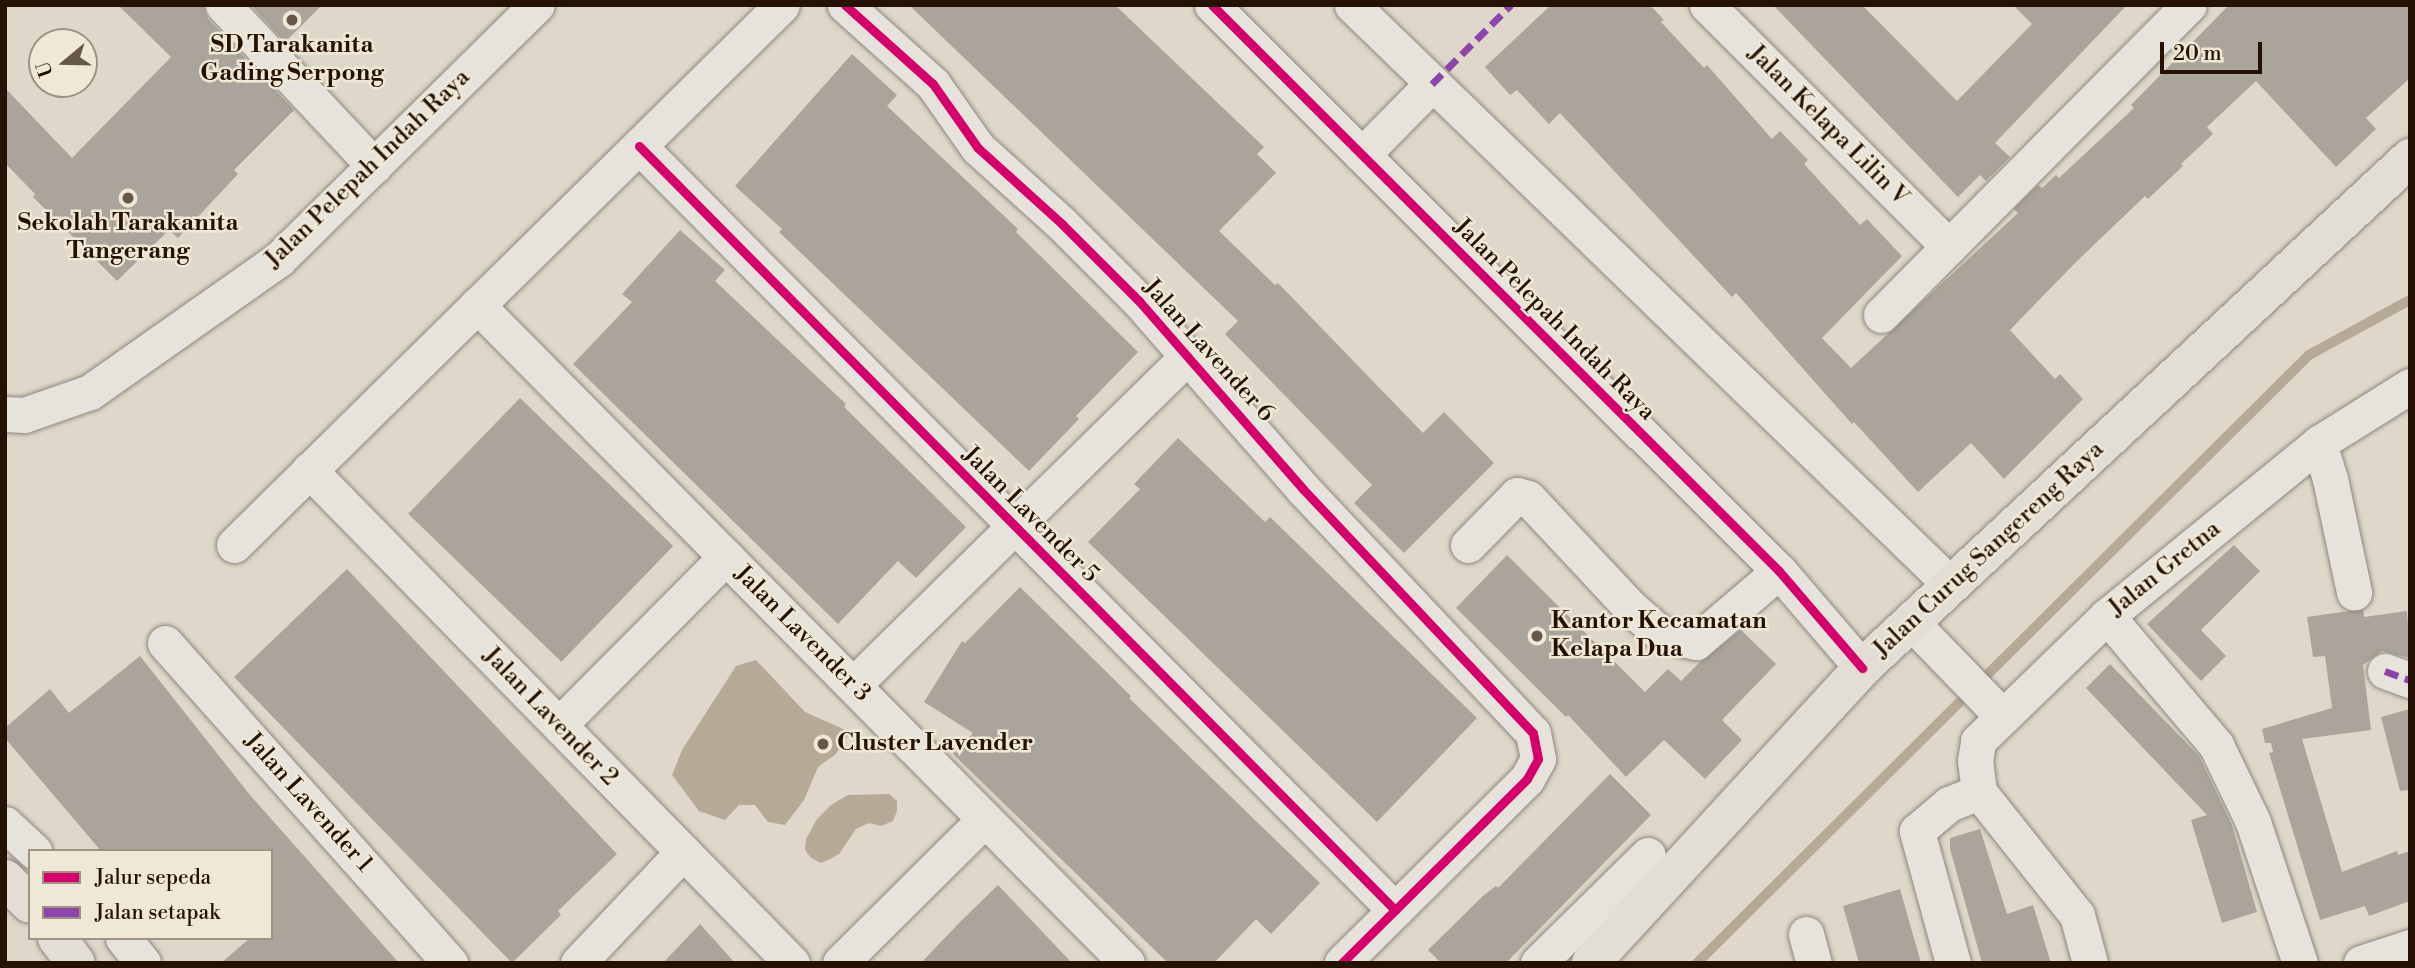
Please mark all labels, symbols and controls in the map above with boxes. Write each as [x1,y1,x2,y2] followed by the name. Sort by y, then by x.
[284,12,300,28] marker: SD Tarakanita Gading Serpong
[28,28,98,98] north arrow
[2163,28,2264,72] scale bar
[200,32,384,88] place label: SD Tarakanita Gading Serpong
[1742,40,1914,212] street label: Jalan Kelapa Lilin V
[2173,41,2222,67] text: 20 m
[31,58,59,80] text: U
[260,64,476,274] street label: Jalan Pelepah Indah Raya
[120,190,136,206] marker: Sekolah Tarakanita Tangerang
[18,210,238,266] place label: Sekolah Tarakanita Tangerang
[1447,213,1661,427] street label: Jalan Pelepah Indah Raya
[1136,274,1280,428] street label: Jalan Lavender 6
[1868,436,2110,664] street label: Jalan Curug Sangereng Raya
[956,441,1104,589] street label: Jalan Lavender 5
[2103,515,2227,623] street label: Jalan Gretna
[728,560,876,708] street label: Jalan Lavender 3
[1551,608,1767,664] place label: Kantor Kecamatan Kelapa Dua
[1529,628,1545,644] marker: Kantor Kecamatan Kelapa Dua
[477,642,623,792] street label: Jalan Lavender 2
[238,727,378,879] street label: Jalan Lavender 1
[837,730,1033,758] place label: Cluster Lavender
[815,736,831,752] marker: Cluster Lavender
[28,849,273,940] legend
[95,865,211,891] text: Jalur sepeda
[95,900,220,926] text: Jalan setapak

